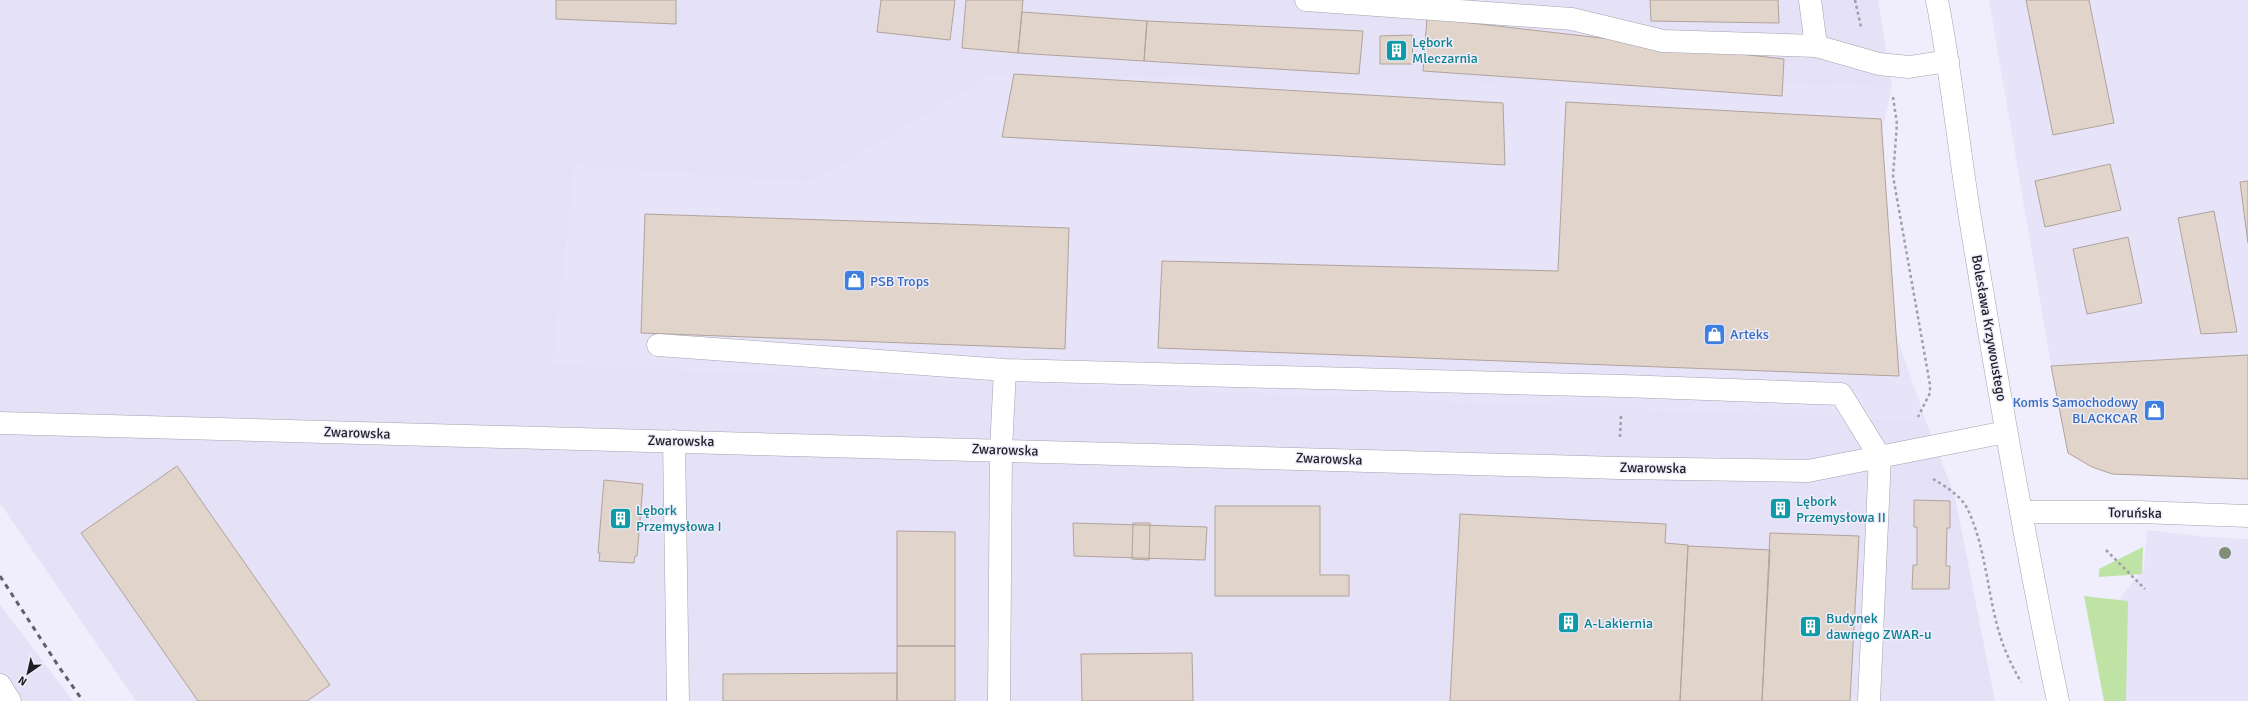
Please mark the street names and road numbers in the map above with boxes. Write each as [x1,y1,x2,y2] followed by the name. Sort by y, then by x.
[1968,253,2010,403] street label: Bolesława Krzywoustego
[323,423,391,443] street label: Zwarowska
[647,432,715,450] street label: Zwarowska
[971,440,1039,460] street label: Zwarowska
[1295,449,1363,469] street label: Zwarowska
[1619,459,1687,477] street label: Zwarowska
[2108,504,2162,522] street label: Toruńska

